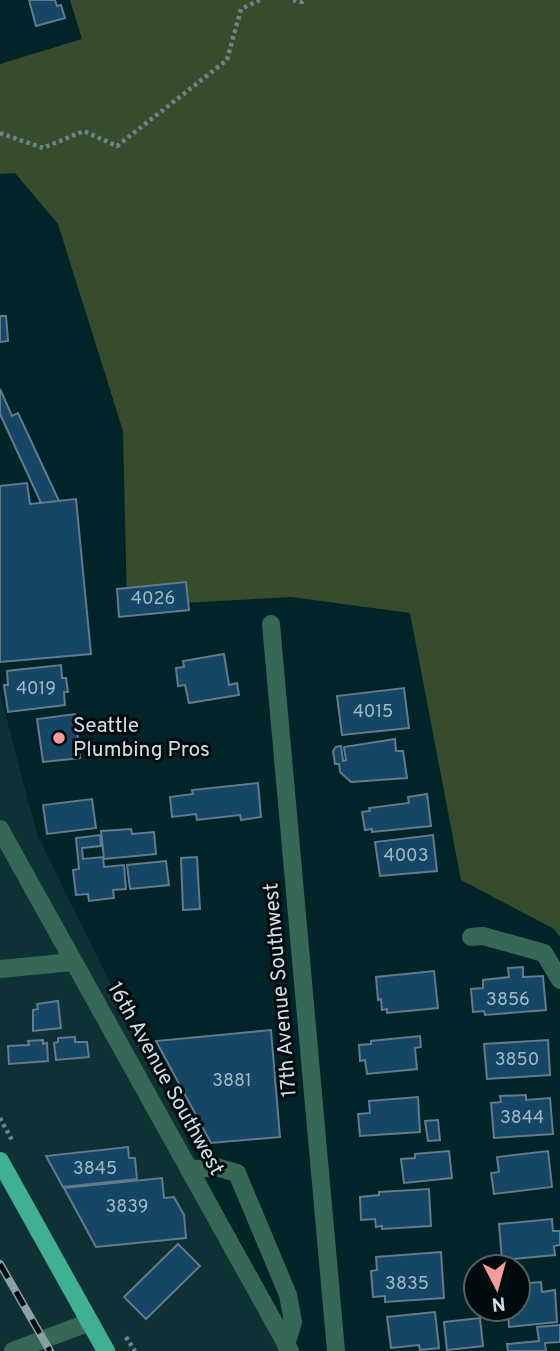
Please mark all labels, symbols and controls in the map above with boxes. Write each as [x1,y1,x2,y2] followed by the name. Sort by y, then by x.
[131,588,175,611] house number: 4026
[16,678,56,701] house number: 4019
[353,701,393,724] house number: 4015
[73,713,210,764] place label: Seattle Plumbing Pros
[51,730,67,746] marker: Seattle Plumbing Pros
[384,845,428,868] house number: 4003
[258,882,304,1098] street label: 17th Avenue Southwest
[101,977,229,1181] street label: 16th Avenue Southwest
[486,989,530,1012] house number: 3856
[495,1049,539,1072] house number: 3850
[212,1070,252,1093] house number: 3881
[500,1107,544,1130] house number: 3844
[73,1158,117,1181] house number: 3845
[105,1196,149,1219] house number: 3839
[462,1253,532,1323] north arrow
[385,1273,429,1296] house number: 3835
[491,1290,507,1316] text: N

